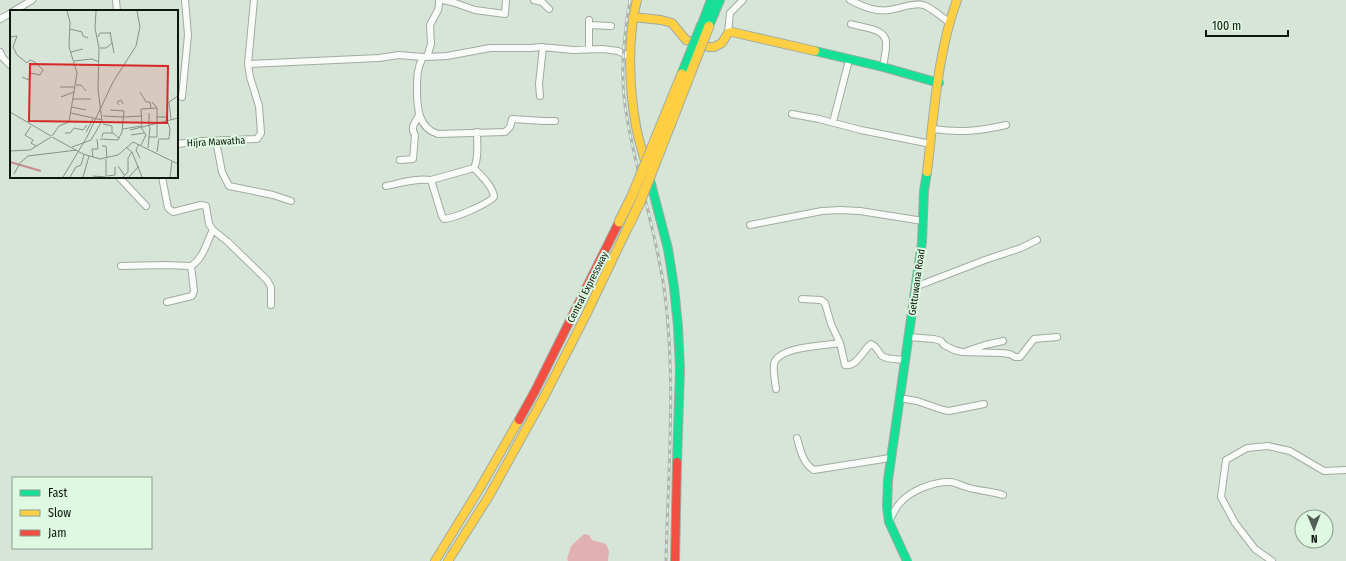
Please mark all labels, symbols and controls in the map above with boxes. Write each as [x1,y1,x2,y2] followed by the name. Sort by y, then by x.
[10,10,178,178] inset map
[1206,12,1288,38] scale bar
[1212,19,1241,33] text: 100 m
[187,134,246,150] street label: Hijra Mawatha
[906,248,928,316] street label: Gettuwana Road
[565,250,611,325] street label: Central Expressway
[12,477,152,549] legend
[48,486,67,500] text: Fast
[48,506,71,520] text: Slow
[1294,509,1334,549] north arrow
[48,526,66,540] text: Jam
[1311,532,1318,545] text: N

